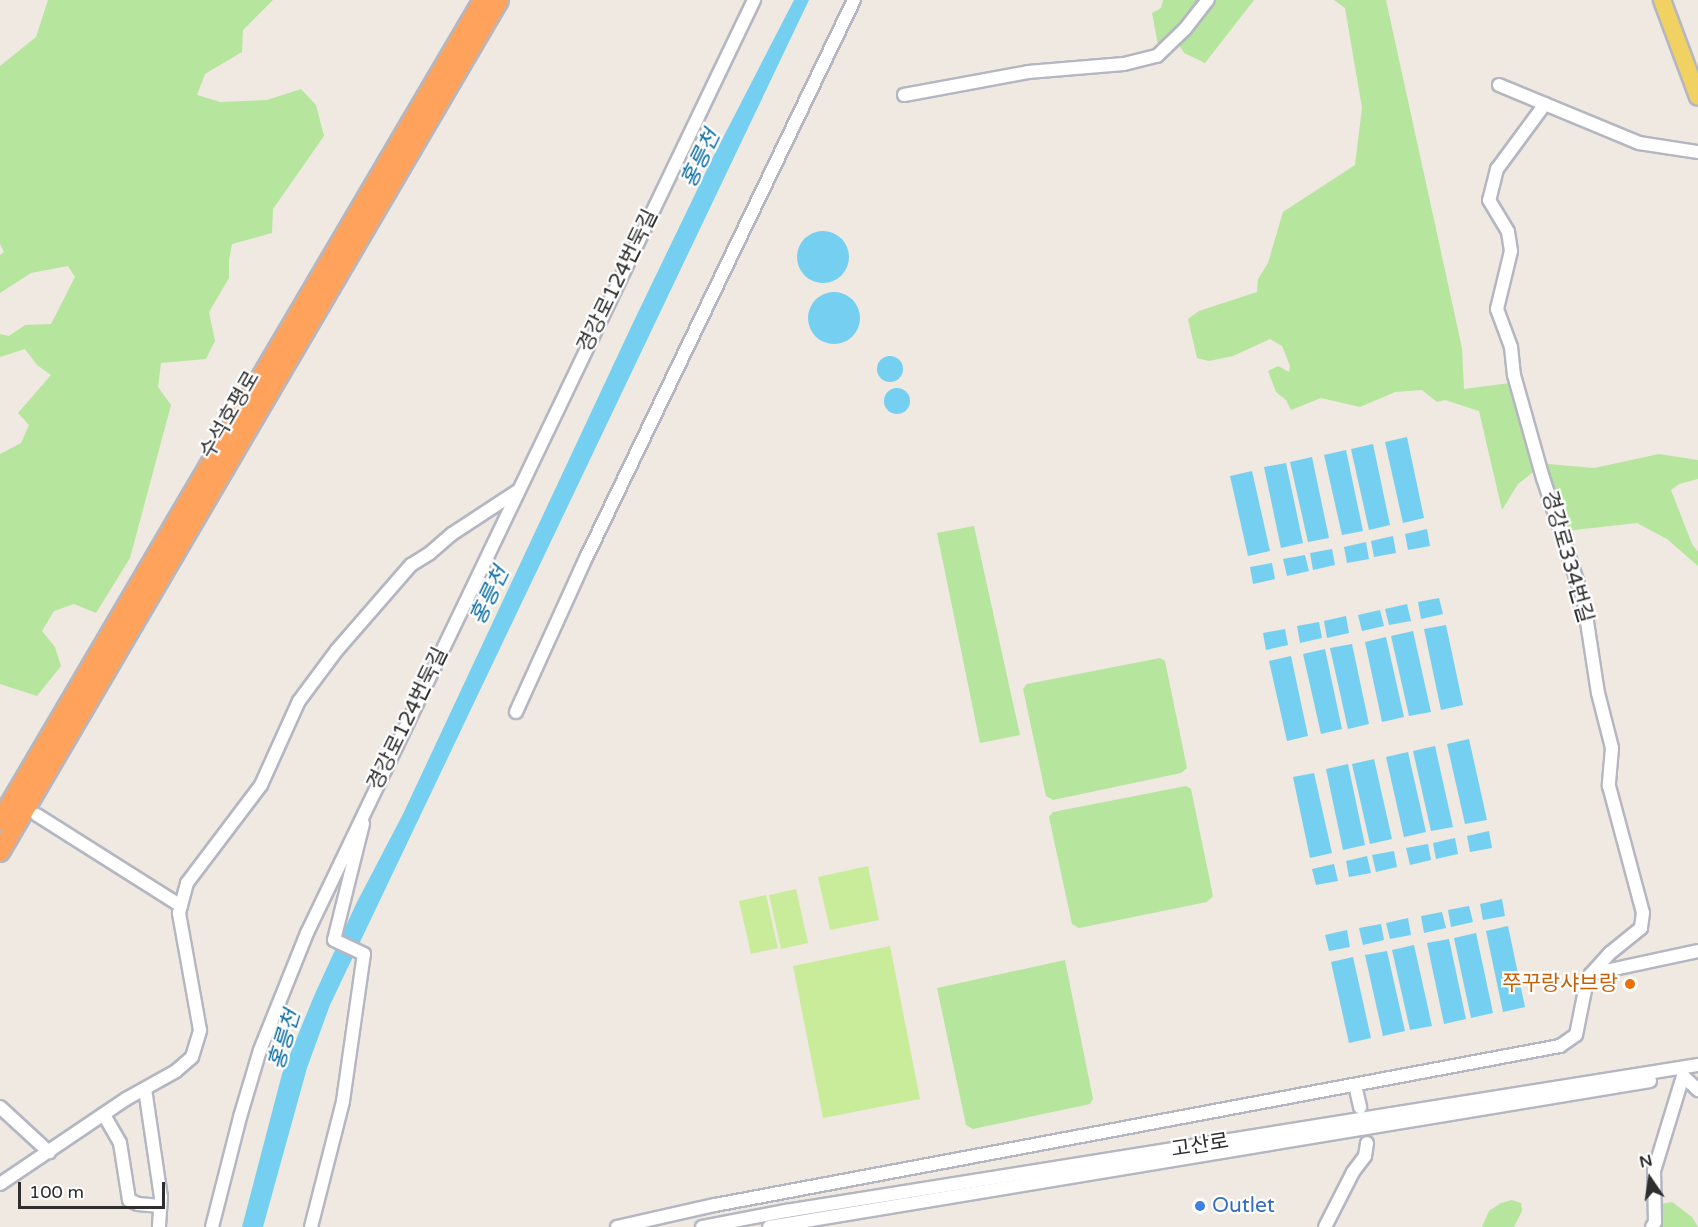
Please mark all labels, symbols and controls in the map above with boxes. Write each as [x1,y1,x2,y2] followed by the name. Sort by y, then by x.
[676,126,726,192] water label: 홍릉천
[573,206,663,356] street label: 경강로124번둑길
[195,367,265,463] street label: 수석호평로
[1536,488,1598,626] street label: 경강로334번길
[465,563,515,629] water label: 홍릉천
[363,644,453,794] street label: 경강로124번둑길
[1502,971,1618,997] place label: 쭈꾸랑샤브랑
[1623,977,1637,991] marker: 쭈꾸랑샤브랑
[264,1007,306,1073] water label: 홍릉천
[1169,1129,1231,1163] street label: 고산로
[1620,1149,1680,1209] north arrow
[1637,1150,1654,1173] text: N
[21,1170,168,1208] scale bar
[29,1181,84,1203] text: 100 m
[1212,1193,1275,1219] place label: Outlet
[1193,1199,1207,1213] marker: Outlet

